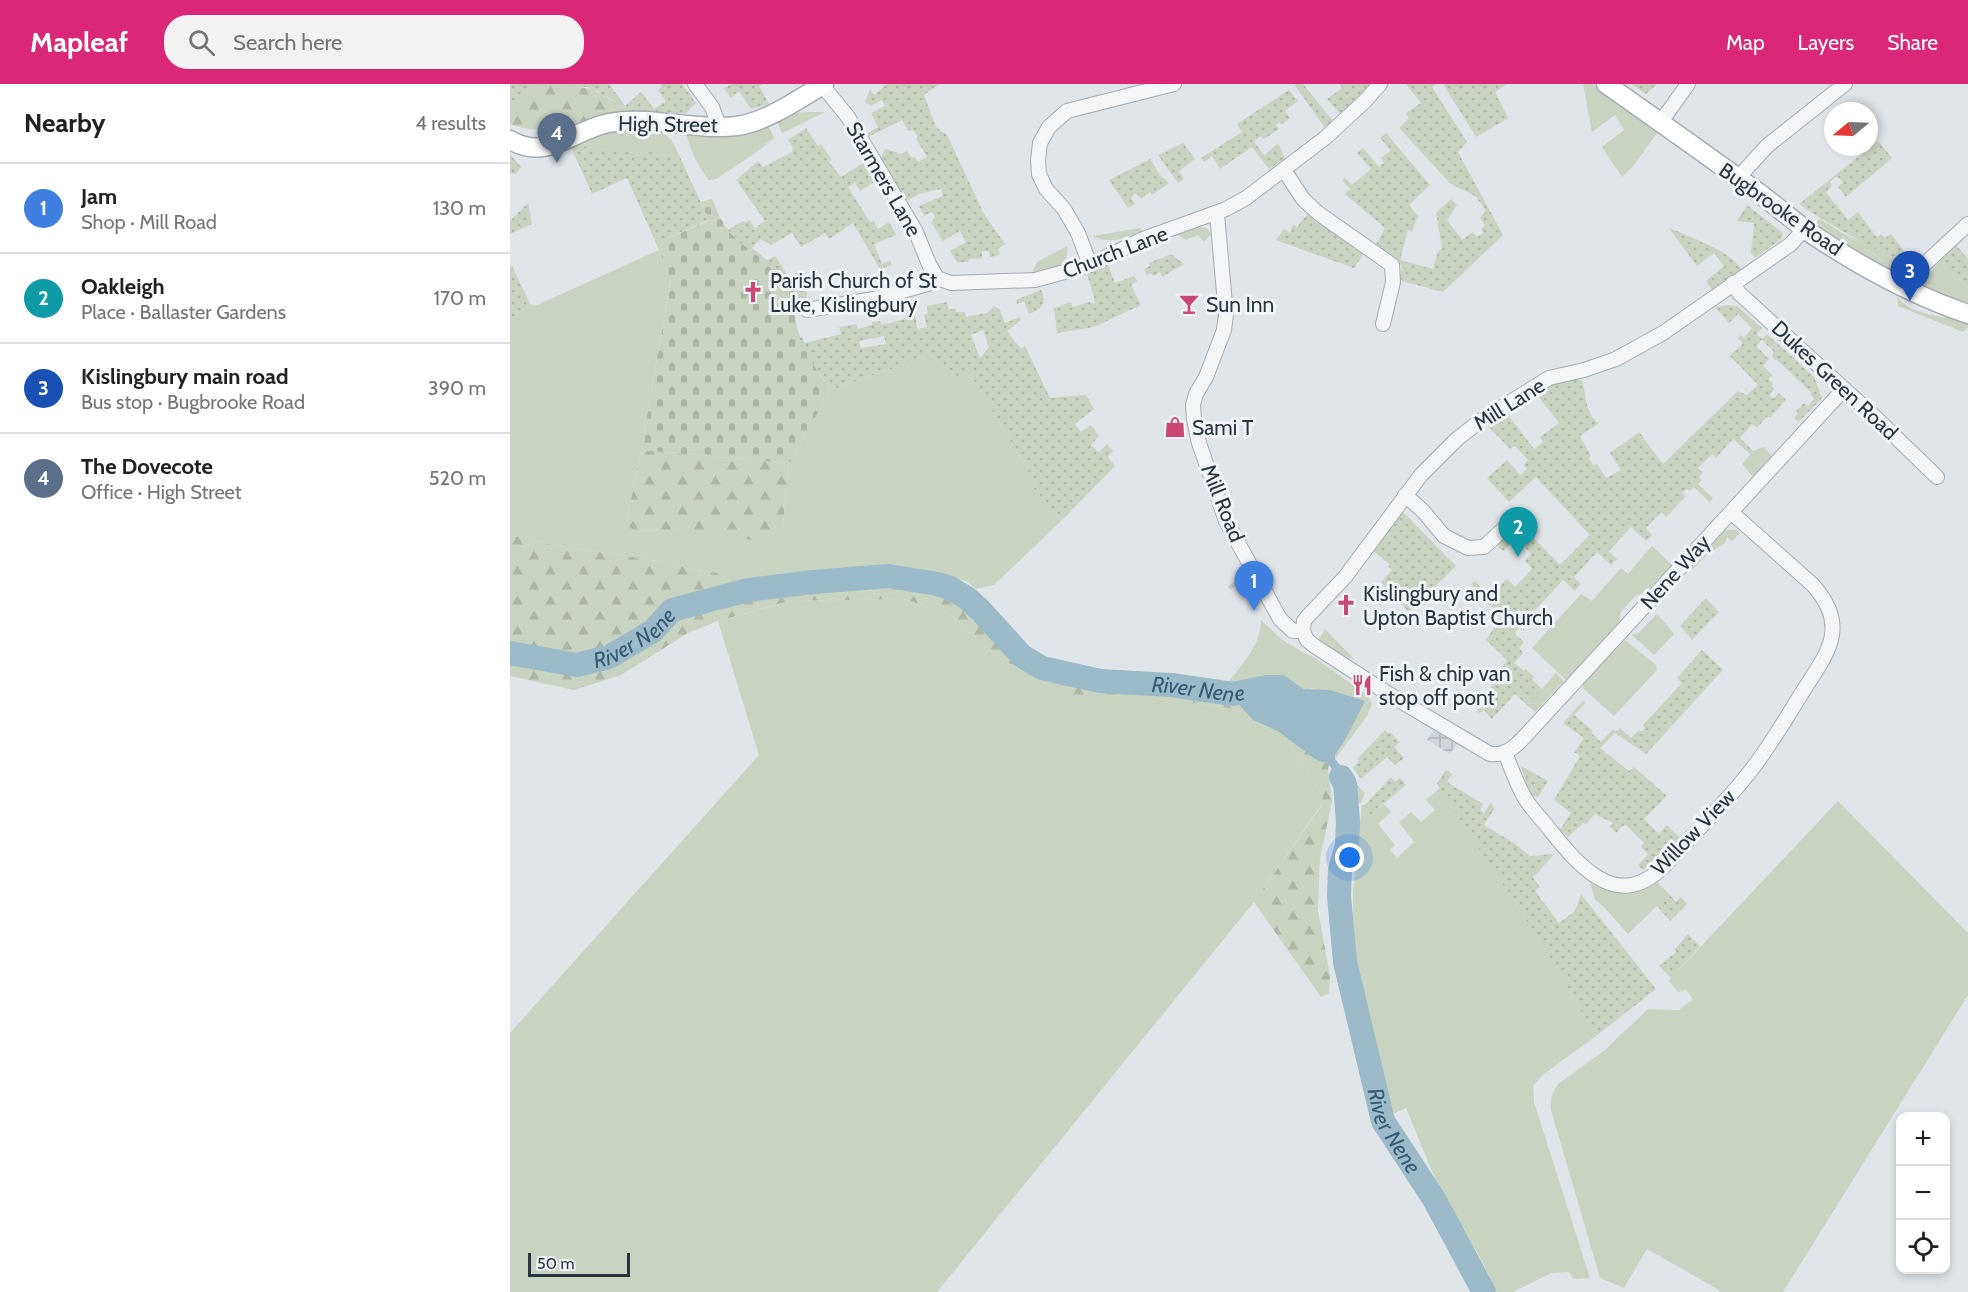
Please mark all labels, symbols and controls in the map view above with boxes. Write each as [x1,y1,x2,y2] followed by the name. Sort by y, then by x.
[164,15,584,69] search box
[30,25,128,59] text: Mapleaf
[185,26,218,59] icon: search
[233,29,342,56] text: Search here
[1726,30,1765,55] text: Map
[1798,30,1854,55] text: Layers
[1887,30,1938,55] text: Share
[1824,102,1878,156] north arrow
[24,107,105,139] text: Nearby
[415,111,486,135] text: 4 results
[618,111,718,137] street label: High Street
[538,113,576,163] pin: 4
[841,117,927,241] street label: Starmers Lane
[1714,157,1848,261] street label: Bugbrooke Road
[81,183,117,210] text: Jam
[40,196,47,220] text: 1
[433,196,486,220] text: 130 m
[81,210,217,234] text: Shop · Mill Road
[1059,220,1171,283] street label: Church Lane
[1890,252,1930,301] pin: 3
[770,268,937,317] place label: Parish Church of St Luke, Kislingbury
[81,273,165,300] text: Oakleigh
[741,280,765,304] church icon: Parish Church of St Luke, Kislingbury
[38,286,49,310] text: 2
[434,286,486,310] text: 170 m
[1177,292,1201,316] bar icon: Sun Inn
[1206,292,1274,317] place label: Sun Inn
[81,300,286,324] text: Place · Ballaster Gardens
[1767,315,1903,445] street label: Dukes Green Road
[81,363,289,390] text: Kislingbury main road
[1469,372,1549,436] street label: Mill Lane
[38,376,49,400] text: 3
[428,376,486,400] text: 390 m
[81,390,305,414] text: Bus stop · Bugbrooke Road
[1163,415,1187,439] shop icon: Sami T
[1192,415,1253,440] place label: Sami T
[81,453,213,480] text: The Dovecote
[1196,461,1250,545] street label: Mill Road
[37,466,50,490] text: 4
[429,466,486,490] text: 520 m
[81,480,242,504] text: Office · High Street
[1498,508,1538,557] pin: 2
[1635,529,1715,614] street label: Nene Way
[1234,562,1274,611] pin: 1
[1363,581,1553,630] place label: Kislingbury and Upton Baptist Church
[1334,593,1358,617] church icon: Kislingbury and Upton Baptist Church
[590,602,681,674] water label: River Nene
[1379,661,1510,710] place label: Fish & chip van stop off pont
[1151,670,1247,708] water label: River Nene
[1350,673,1374,697] restaurant icon: Fish & chip van stop off pont
[1646,784,1740,880] street label: Willow View
[1335,843,1364,872] your location
[1362,1085,1427,1178] water label: River Nene
[1896,1112,1950,1274] map controls
[1896,1112,1950,1166] button: +
[1896,1166,1950,1220] button: −
[1896,1220,1950,1274] button: locate
[528,1250,630,1278] scale bar
[537,1254,574,1273] text: 50 m

